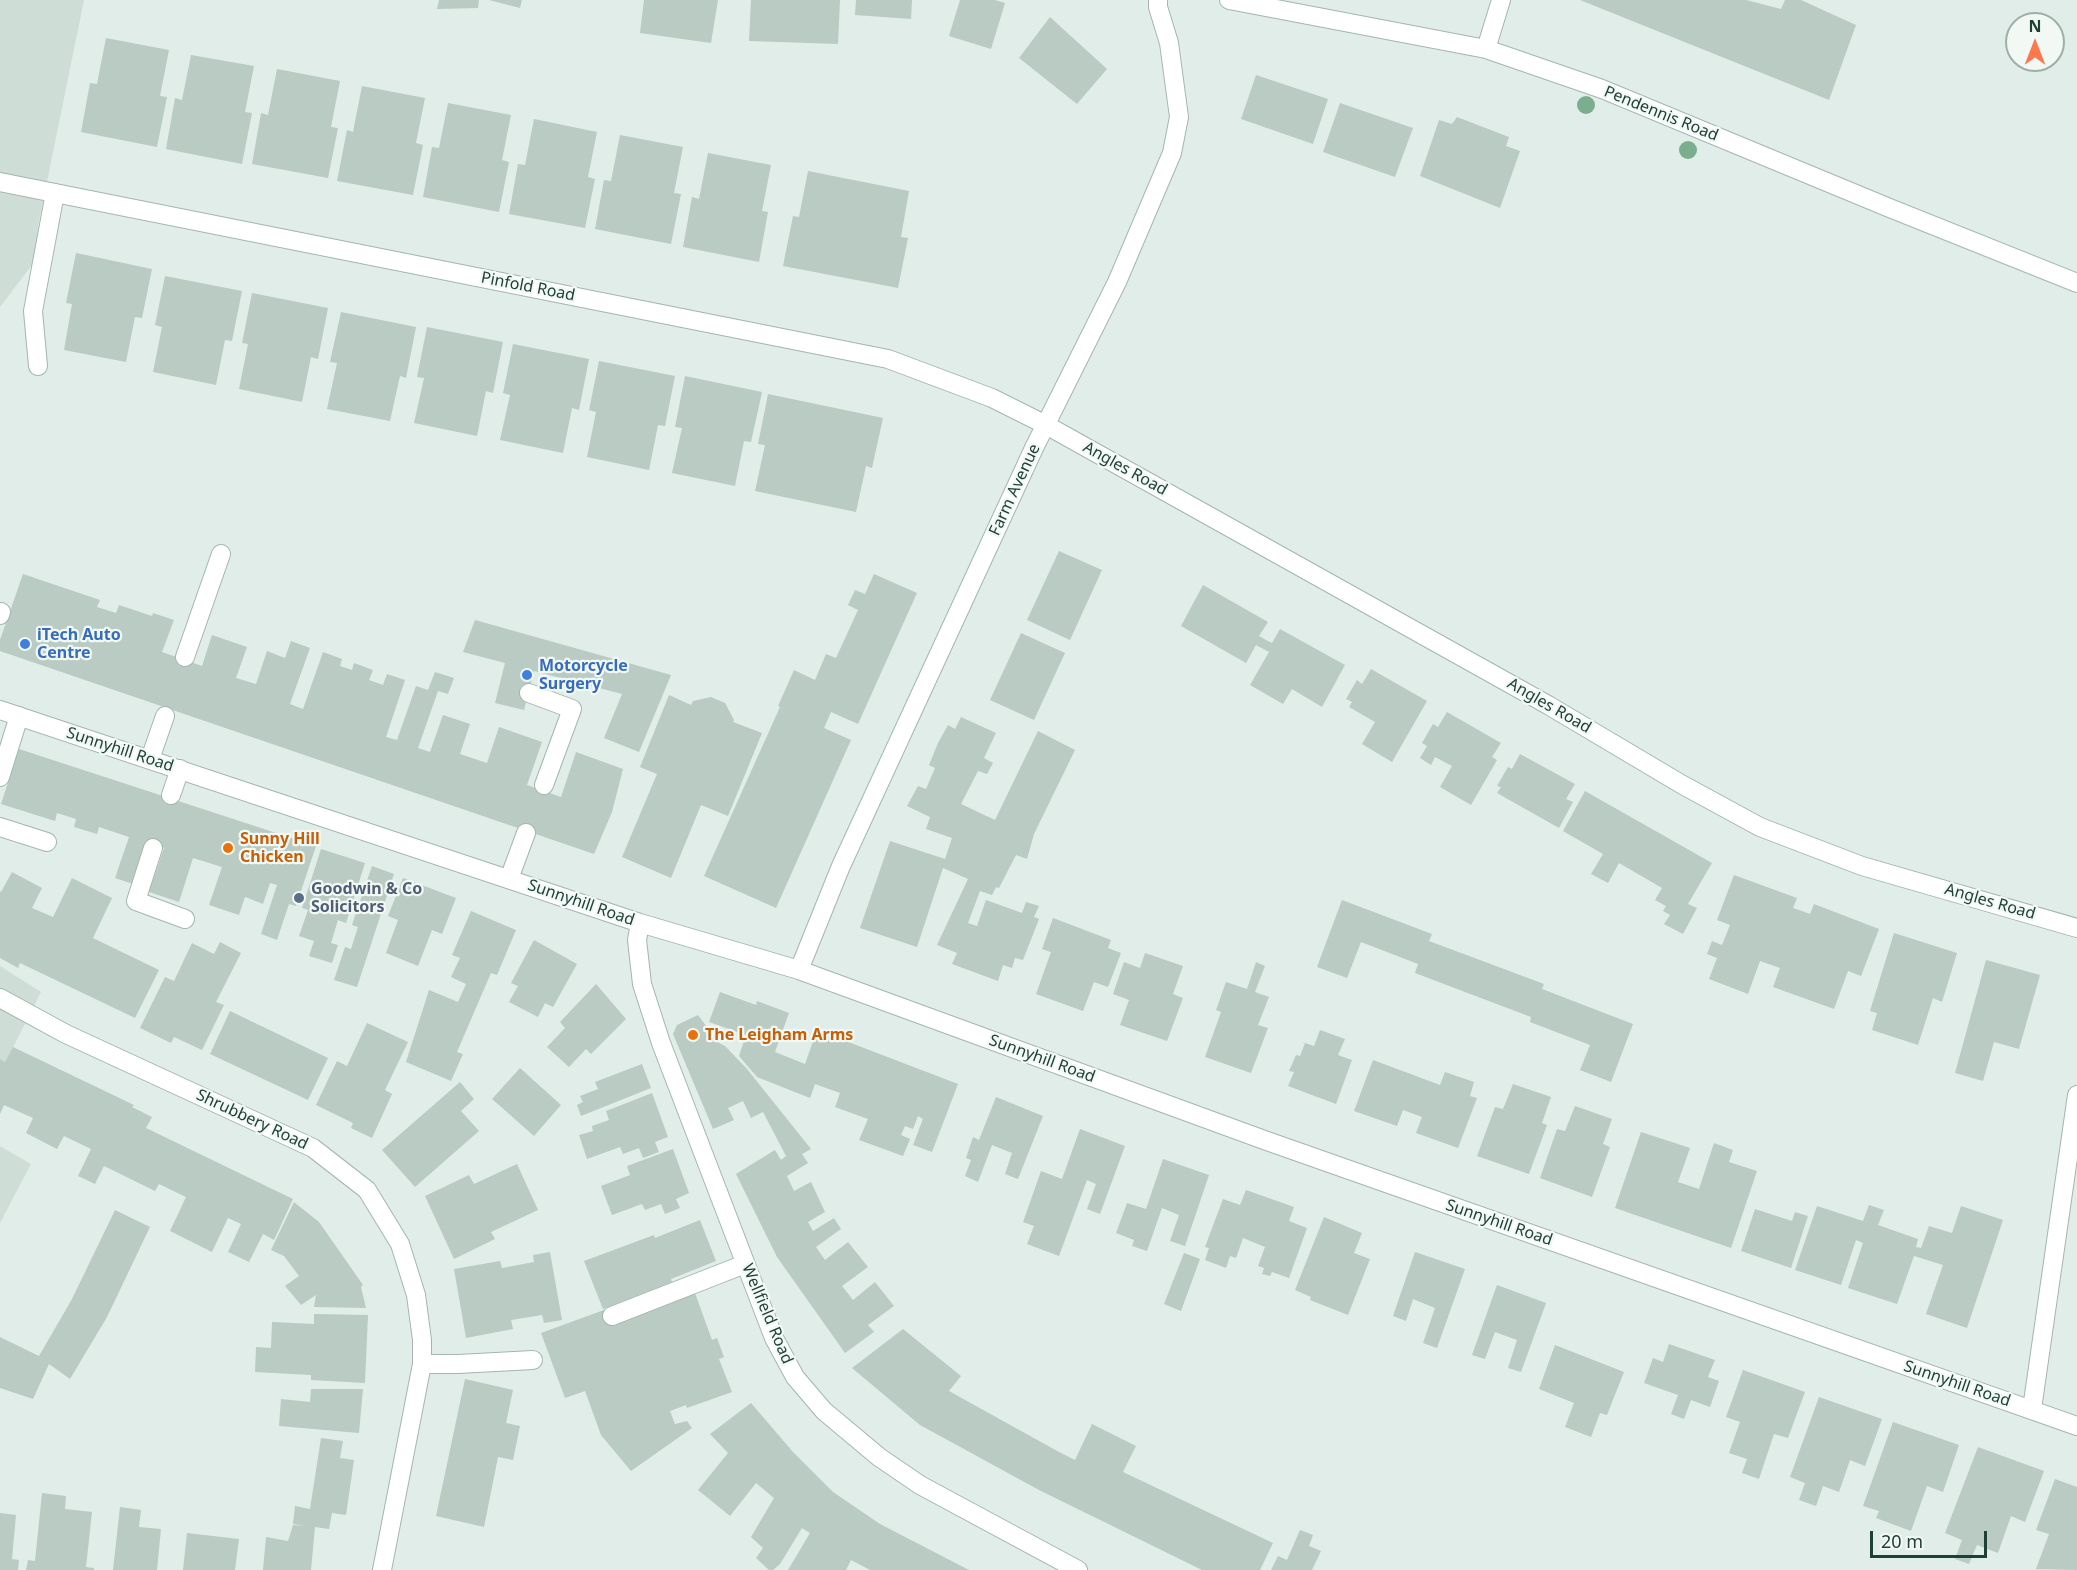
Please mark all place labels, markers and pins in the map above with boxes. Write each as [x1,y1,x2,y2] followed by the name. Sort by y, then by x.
[37,625,121,663] place label: iTech Auto Centre
[18,637,32,651] marker: iTech Auto Centre
[539,656,628,694] place label: Motorcycle Surgery
[520,668,534,682] marker: Motorcycle Surgery
[240,829,320,867] place label: Sunny Hill Chicken
[221,841,235,855] marker: Sunny Hill Chicken
[311,879,422,917] place label: Goodwin & Co Solicitors
[292,891,306,905] marker: Goodwin & Co Solicitors
[705,1025,853,1045] place label: The Leigham Arms
[686,1028,700,1042] marker: The Leigham Arms

